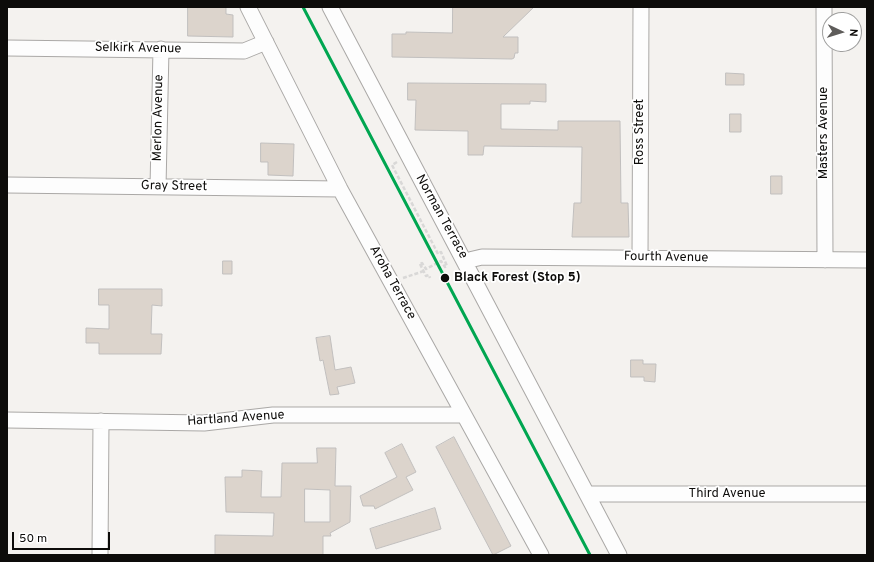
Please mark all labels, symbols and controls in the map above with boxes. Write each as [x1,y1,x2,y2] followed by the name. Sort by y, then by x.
[822,12,862,52] north arrow
[846,28,860,37] text: N
[95,40,181,58] street label: Selkirk Avenue
[150,74,168,162] street label: Merlon Avenue
[816,87,832,179] street label: Masters Avenue
[632,99,648,165] street label: Ross Street
[411,172,471,262] street label: Norman Terrace
[141,179,207,195] street label: Gray Street
[365,243,419,323] street label: Aroha Terrace
[624,249,708,267] street label: Fourth Avenue
[454,270,581,286] place label: Black Forest (Stop 5)
[439,272,451,284] marker: Black Forest (Stop 5)
[187,408,285,430] street label: Hartland Avenue
[689,486,765,502] street label: Third Avenue
[14,524,112,550] scale bar
[19,531,47,547] text: 50 m

